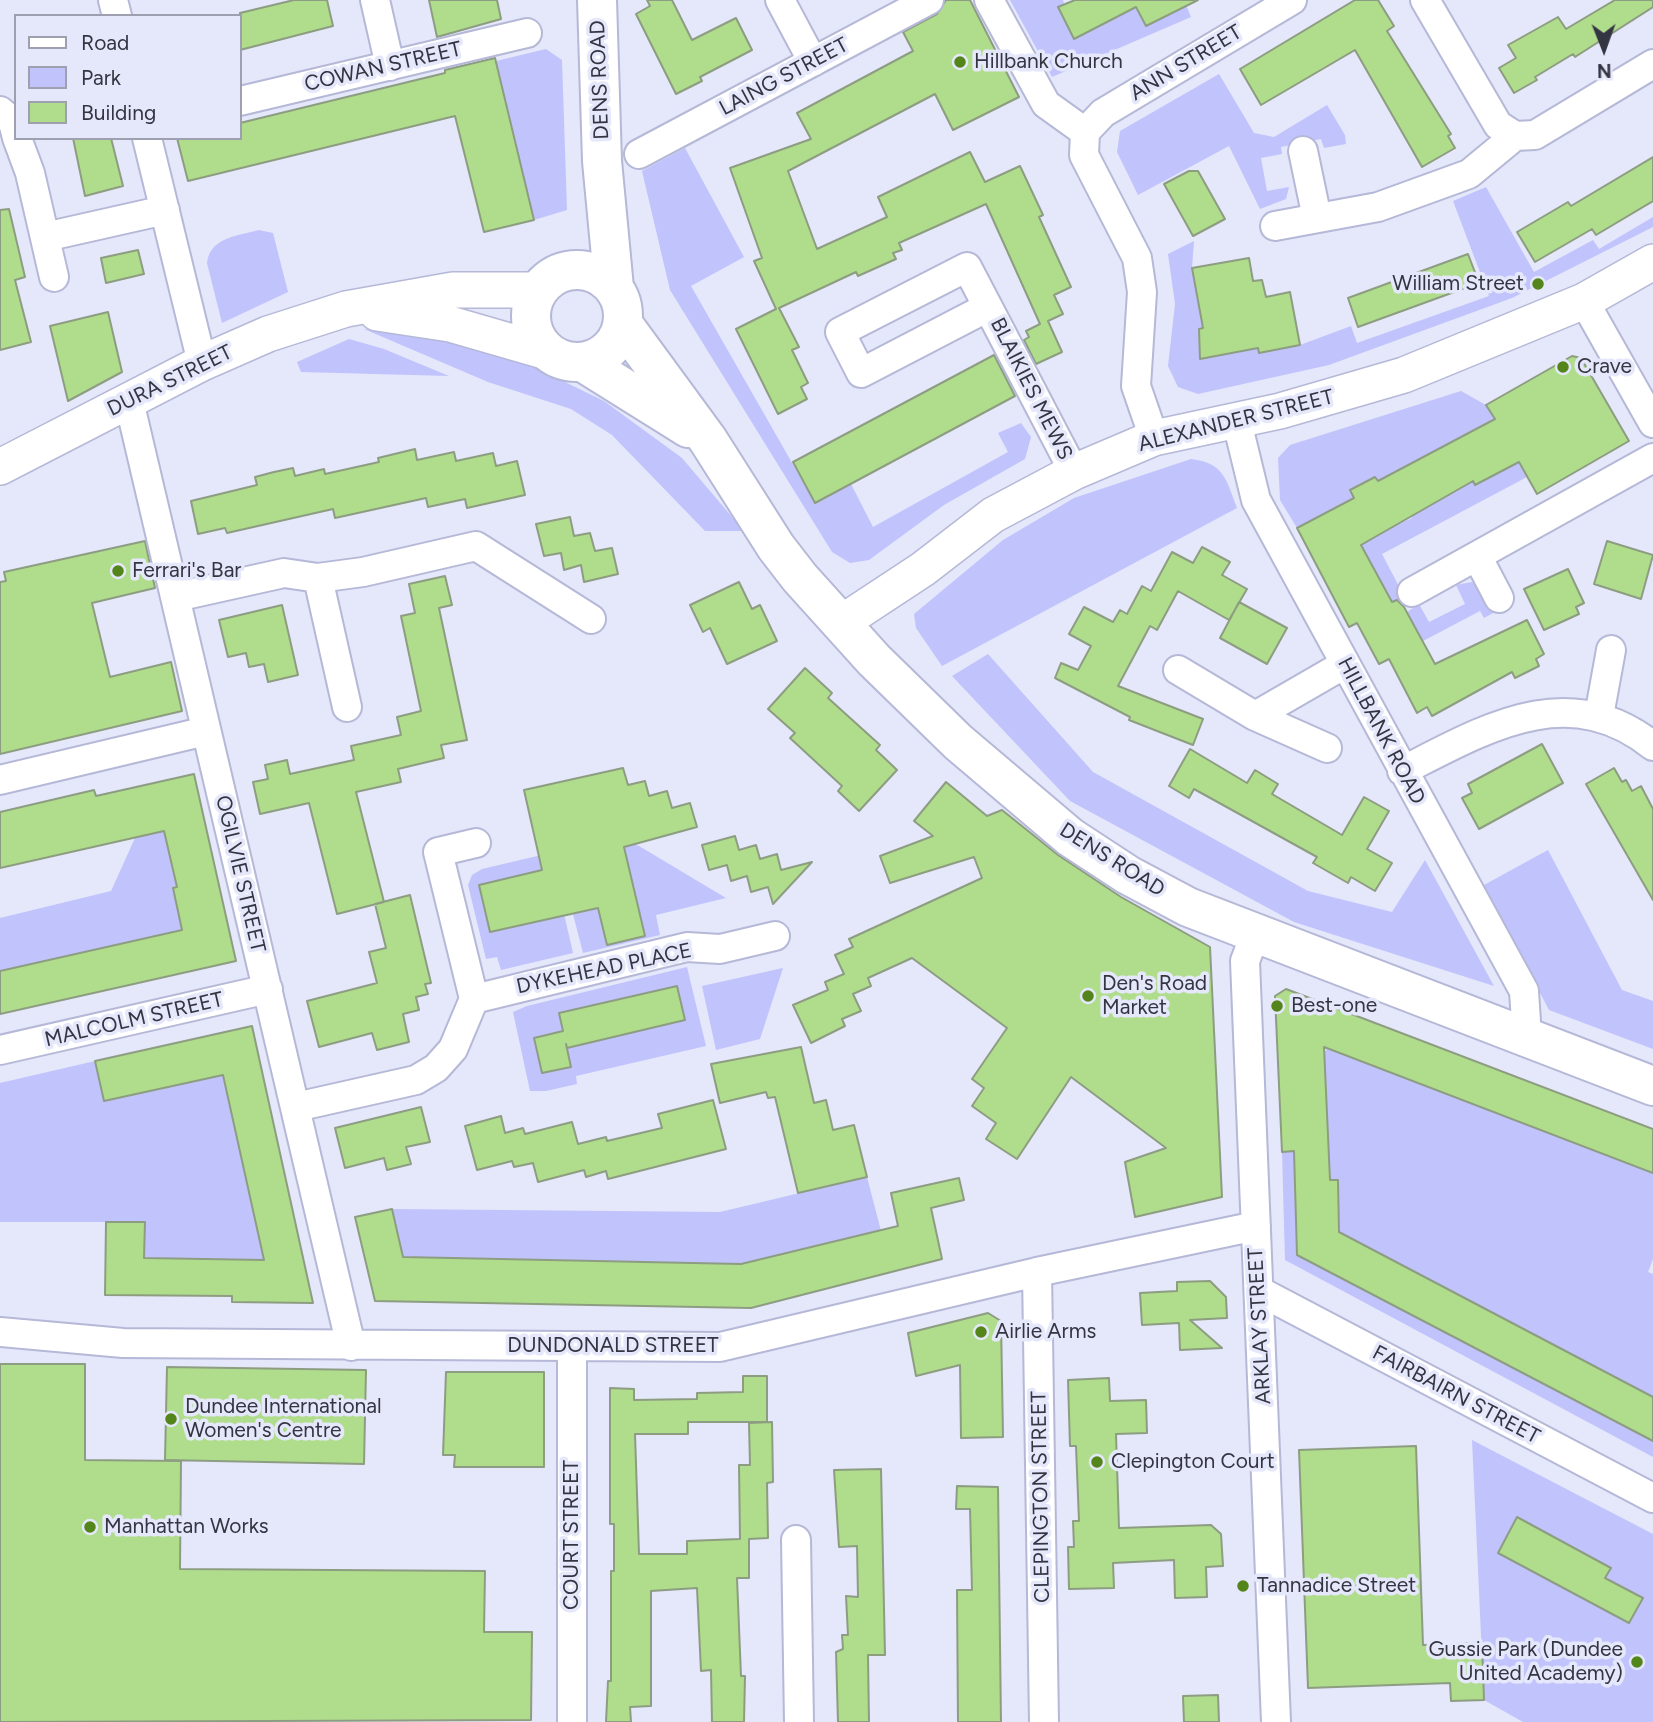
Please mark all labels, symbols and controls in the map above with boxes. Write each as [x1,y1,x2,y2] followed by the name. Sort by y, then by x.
[14,14,242,140] legend
[1569,14,1639,84] north arrow
[585,20,615,140] street label: DENS ROAD
[1126,20,1246,106] street label: ANN STREET
[81,30,129,55] text: Road
[715,32,853,122] street label: LAING STREET
[302,37,464,97] street label: COWAN STREET
[974,49,1123,75] place label: Hillbank Church
[952,54,968,70] marker: Hillbank Church
[1597,59,1612,82] text: N
[81,65,121,90] text: Park
[81,100,156,125] text: Building
[1392,271,1524,297] place label: William Street
[1530,276,1546,292] marker: William Street
[984,314,1078,464] street label: BLAIKIES MEWS
[103,340,237,422] street label: DURA STREET
[1577,354,1632,380] place label: Crave
[1555,359,1571,375] marker: Crave
[1136,385,1336,457] street label: ALEXANDER STREET
[132,558,241,584] place label: Ferrari's Bar
[110,563,126,579] marker: Ferrari's Bar
[1332,653,1430,809] street label: HILLBANK ROAD
[210,793,270,955] street label: OGILVIE STREET
[1055,818,1169,902] street label: DENS ROAD
[514,938,694,1000] street label: DYKEHEAD PLACE
[1102,971,1207,1021] place label: Den's Road Market
[42,987,226,1053] street label: MALCOLM STREET
[1080,988,1096,1004] marker: Den's Road Market
[1291,993,1377,1019] place label: Best-one
[1269,998,1285,1014] marker: Best-one
[1243,1247,1277,1405] street label: ARKLAY STREET
[995,1319,1096,1345] place label: Airlie Arms
[973,1324,989,1340] marker: Airlie Arms
[507,1333,719,1359] street label: DUNDONALD STREET
[1368,1340,1544,1450] street label: FAIRBAIRN STREET
[1027,1391,1055,1603] street label: CLEPINGTON STREET
[185,1394,382,1444] place label: Dundee International Women's Centre
[163,1411,179,1427] marker: Dundee International Women's Centre
[1111,1449,1275,1475] place label: Clepington Court
[1089,1454,1105,1470] marker: Clepington Court
[559,1460,585,1610] street label: COURT STREET
[104,1514,269,1540] place label: Manhattan Works
[82,1519,98,1535] marker: Manhattan Works
[1257,1573,1416,1599] place label: Tannadice Street
[1235,1578,1251,1594] marker: Tannadice Street
[1429,1637,1623,1687] place label: Gussie Park (Dundee United Academy)
[1629,1654,1645,1670] marker: Gussie Park (Dundee United Academy)

